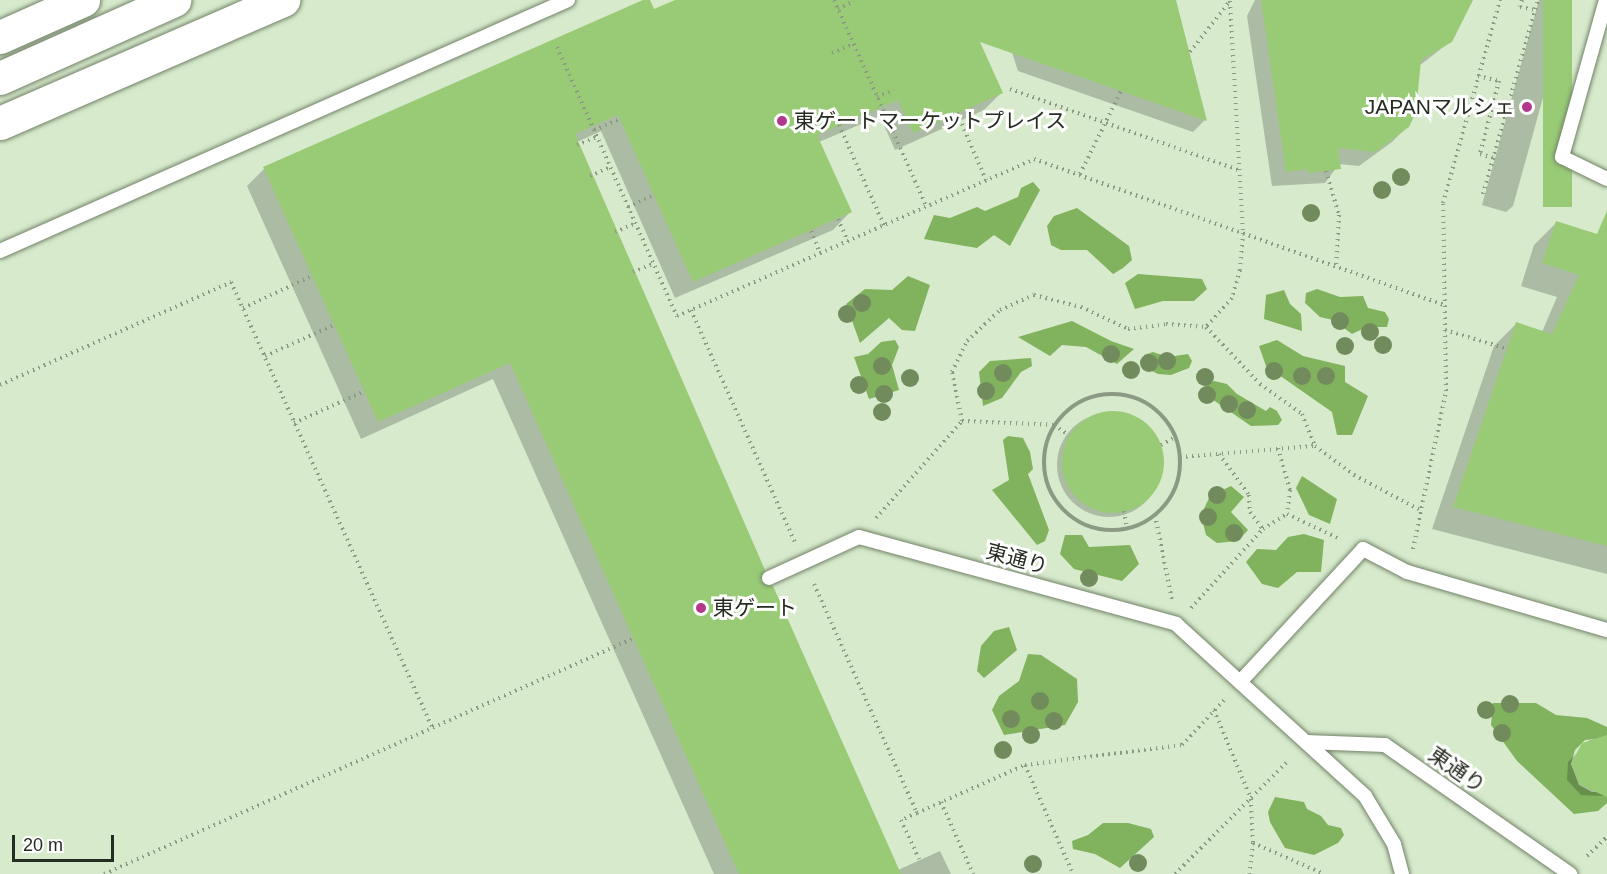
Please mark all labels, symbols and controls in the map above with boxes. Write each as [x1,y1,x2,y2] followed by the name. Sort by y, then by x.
[1365,94,1515,120] place label: JAPANマルシェ
[1520,100,1534,114] marker: JAPANマルシェ
[794,108,1067,134] place label: 東ゲートマーケットプレイス
[775,114,789,128] marker: 東ゲートマーケットプレイス
[983,539,1051,579] street label: 東通り
[713,595,797,621] place label: 東ゲート
[694,601,708,615] marker: 東ゲート
[1424,742,1490,798] street label: 東通り
[15,823,117,861] scale bar
[23,835,63,855] text: 20 m

